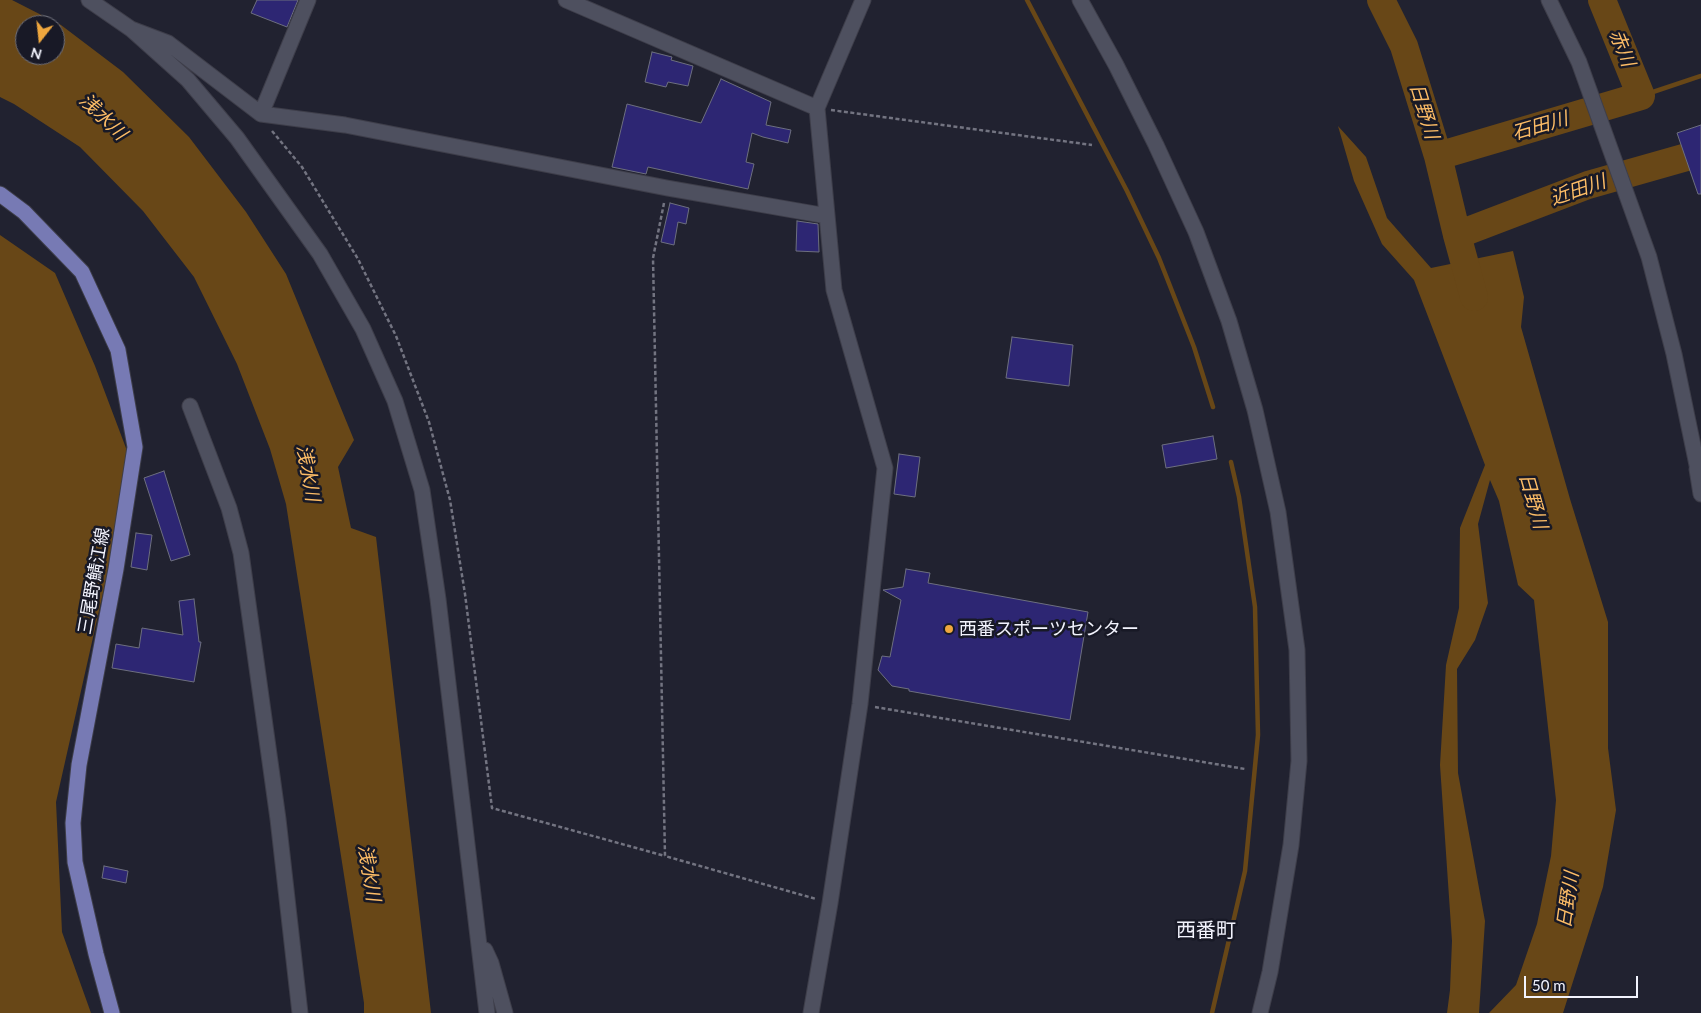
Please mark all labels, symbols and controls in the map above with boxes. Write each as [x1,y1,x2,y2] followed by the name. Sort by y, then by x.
[15,15,65,65] north arrow
[1604,26,1640,70] water label: 赤川
[28,44,44,64] text: N
[1405,80,1443,142] water label: 日野川
[75,89,131,145] water label: 浅水川
[1509,107,1571,145] water label: 石田川
[1547,170,1609,210] water label: 近田川
[292,443,324,503] water label: 浅水川
[1514,470,1552,532] water label: 日野川
[74,526,114,636] street label: 三尾野鯖江線
[959,618,1139,640] place label: 西番スポーツセンター
[943,623,955,635] marker: 西番スポーツセンター
[353,843,385,903] water label: 浅水川
[1553,870,1583,930] water label: 日野川
[1176,919,1236,943] district label: 西番町
[1526,966,1640,998] scale bar
[1532,976,1566,994] text: 50 m

